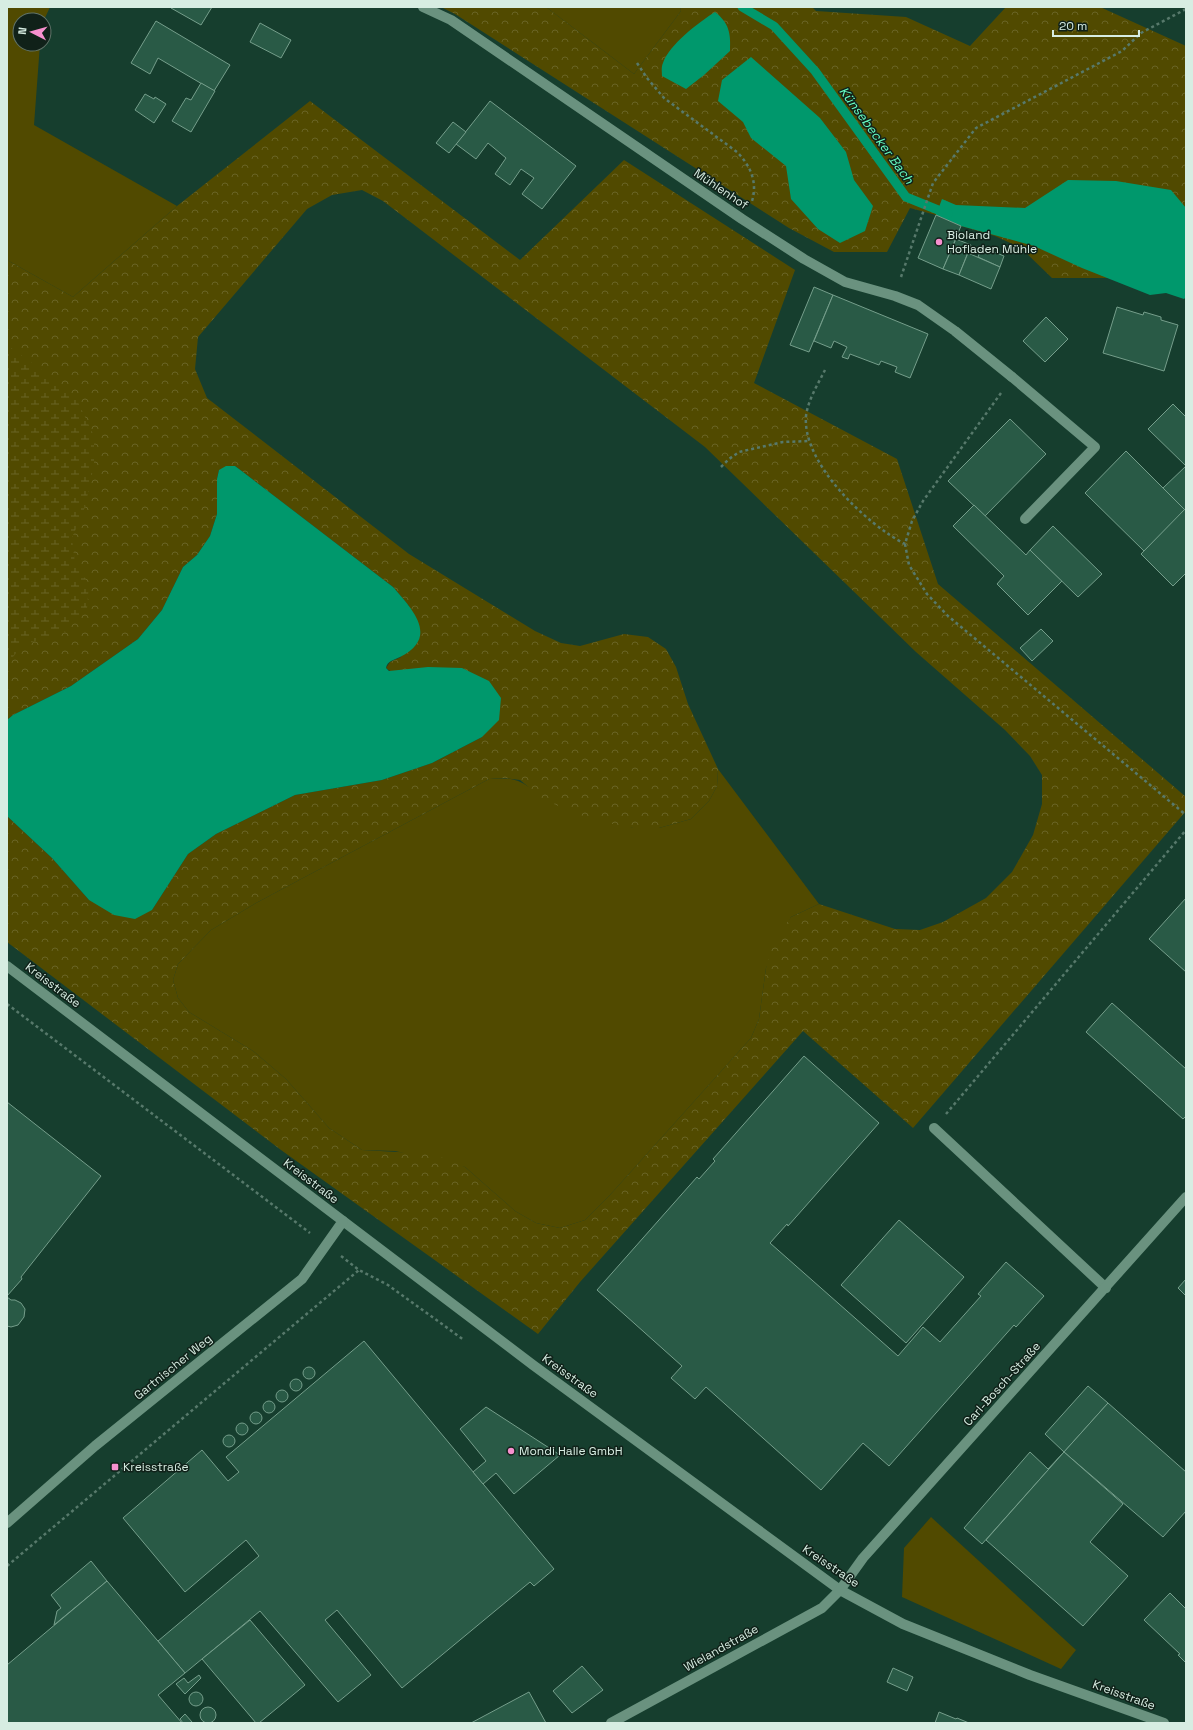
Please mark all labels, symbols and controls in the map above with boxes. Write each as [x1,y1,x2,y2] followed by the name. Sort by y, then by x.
[12,12,52,52] north arrow
[1053,12,1139,38] scale bar
[1059,18,1087,34] text: 20 m
[15,27,29,35] text: N
[836,83,918,188] water label: Künsebecker Bach
[691,165,751,213] street label: Mühlenhof
[947,227,1037,257] place label: Bioland Hofladen Mühle
[934,237,944,247] marker: Bioland Hofladen Mühle
[22,959,84,1011] street label: Kreisstraße
[280,1155,342,1207] street label: Kreisstraße
[131,1331,215,1403] street label: Gartnischer Weg
[960,1339,1044,1429] street label: Carl-Bosch-Straße
[539,1350,601,1402] street label: Kreisstraße
[519,1443,623,1459] place label: Mondi Halle GmbH
[506,1446,516,1456] marker: Mondi Halle GmbH
[123,1459,189,1475] place label: Kreisstraße
[110,1462,120,1472] marker: Kreisstraße
[799,1541,863,1591] street label: Kreisstraße
[681,1621,761,1675] street label: Wielandstraße
[1090,1676,1158,1714] street label: Kreisstraße

